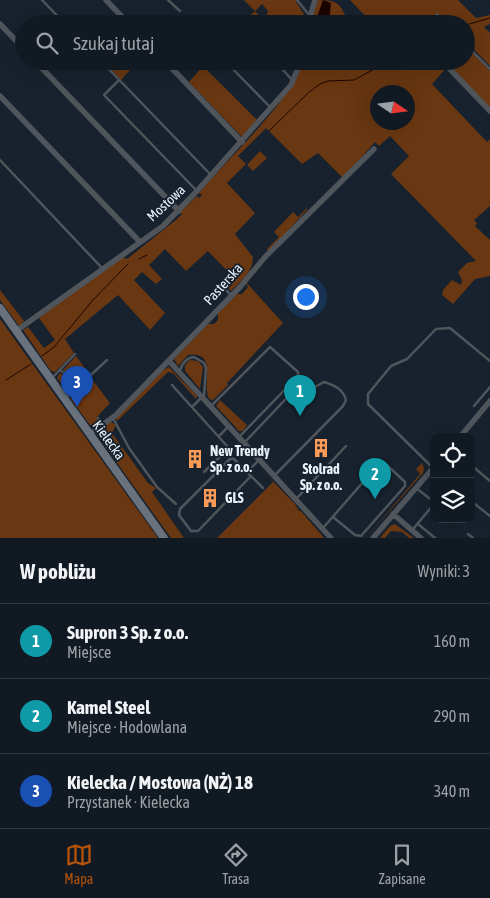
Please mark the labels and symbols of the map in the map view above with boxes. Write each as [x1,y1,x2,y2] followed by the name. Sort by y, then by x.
[370,85,415,130] north arrow
[144,181,188,225] street label: Mostowa
[200,260,246,308] street label: Pasterska
[293,284,319,310] your location
[61,366,93,407] pin: 3
[284,375,316,416] pin: 1
[90,417,128,463] street label: Kielecka
[310,437,332,459] building icon: Stolrad Sp. z o.o.
[210,443,270,475] place label: New Trendy Sp. z o.o.
[184,448,206,470] building icon: New Trendy Sp. z o.o.
[359,458,391,499] pin: 2
[300,461,343,493] place label: Stolrad Sp. z o.o.
[199,487,221,509] building icon: GLS
[225,490,244,506] place label: GLS

